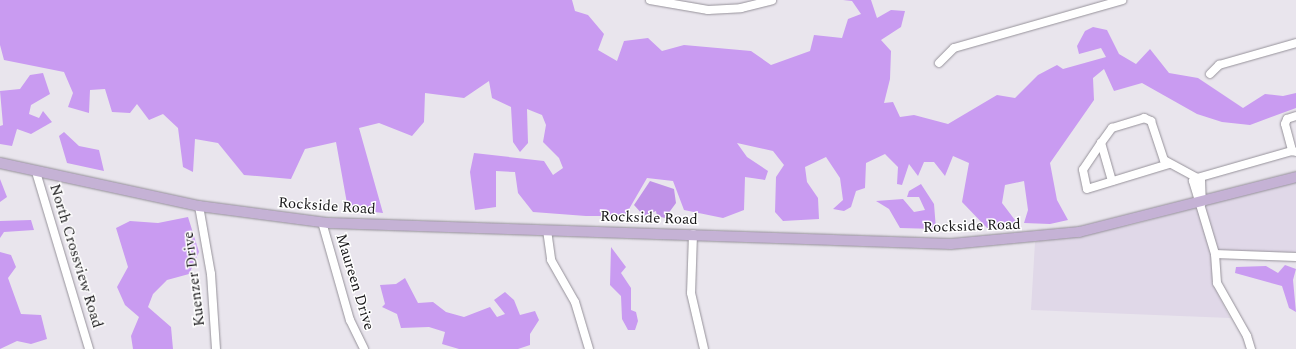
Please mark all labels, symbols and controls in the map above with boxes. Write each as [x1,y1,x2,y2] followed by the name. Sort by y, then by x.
[46,182,106,330] street label: North Crossview Road
[278,194,376,218] street label: Rockside Road
[600,207,698,229] street label: Rockside Road
[923,215,1021,237] street label: Rockside Road
[179,231,209,327] street label: Kuenzer Drive
[332,232,378,332] street label: Maureen Drive

